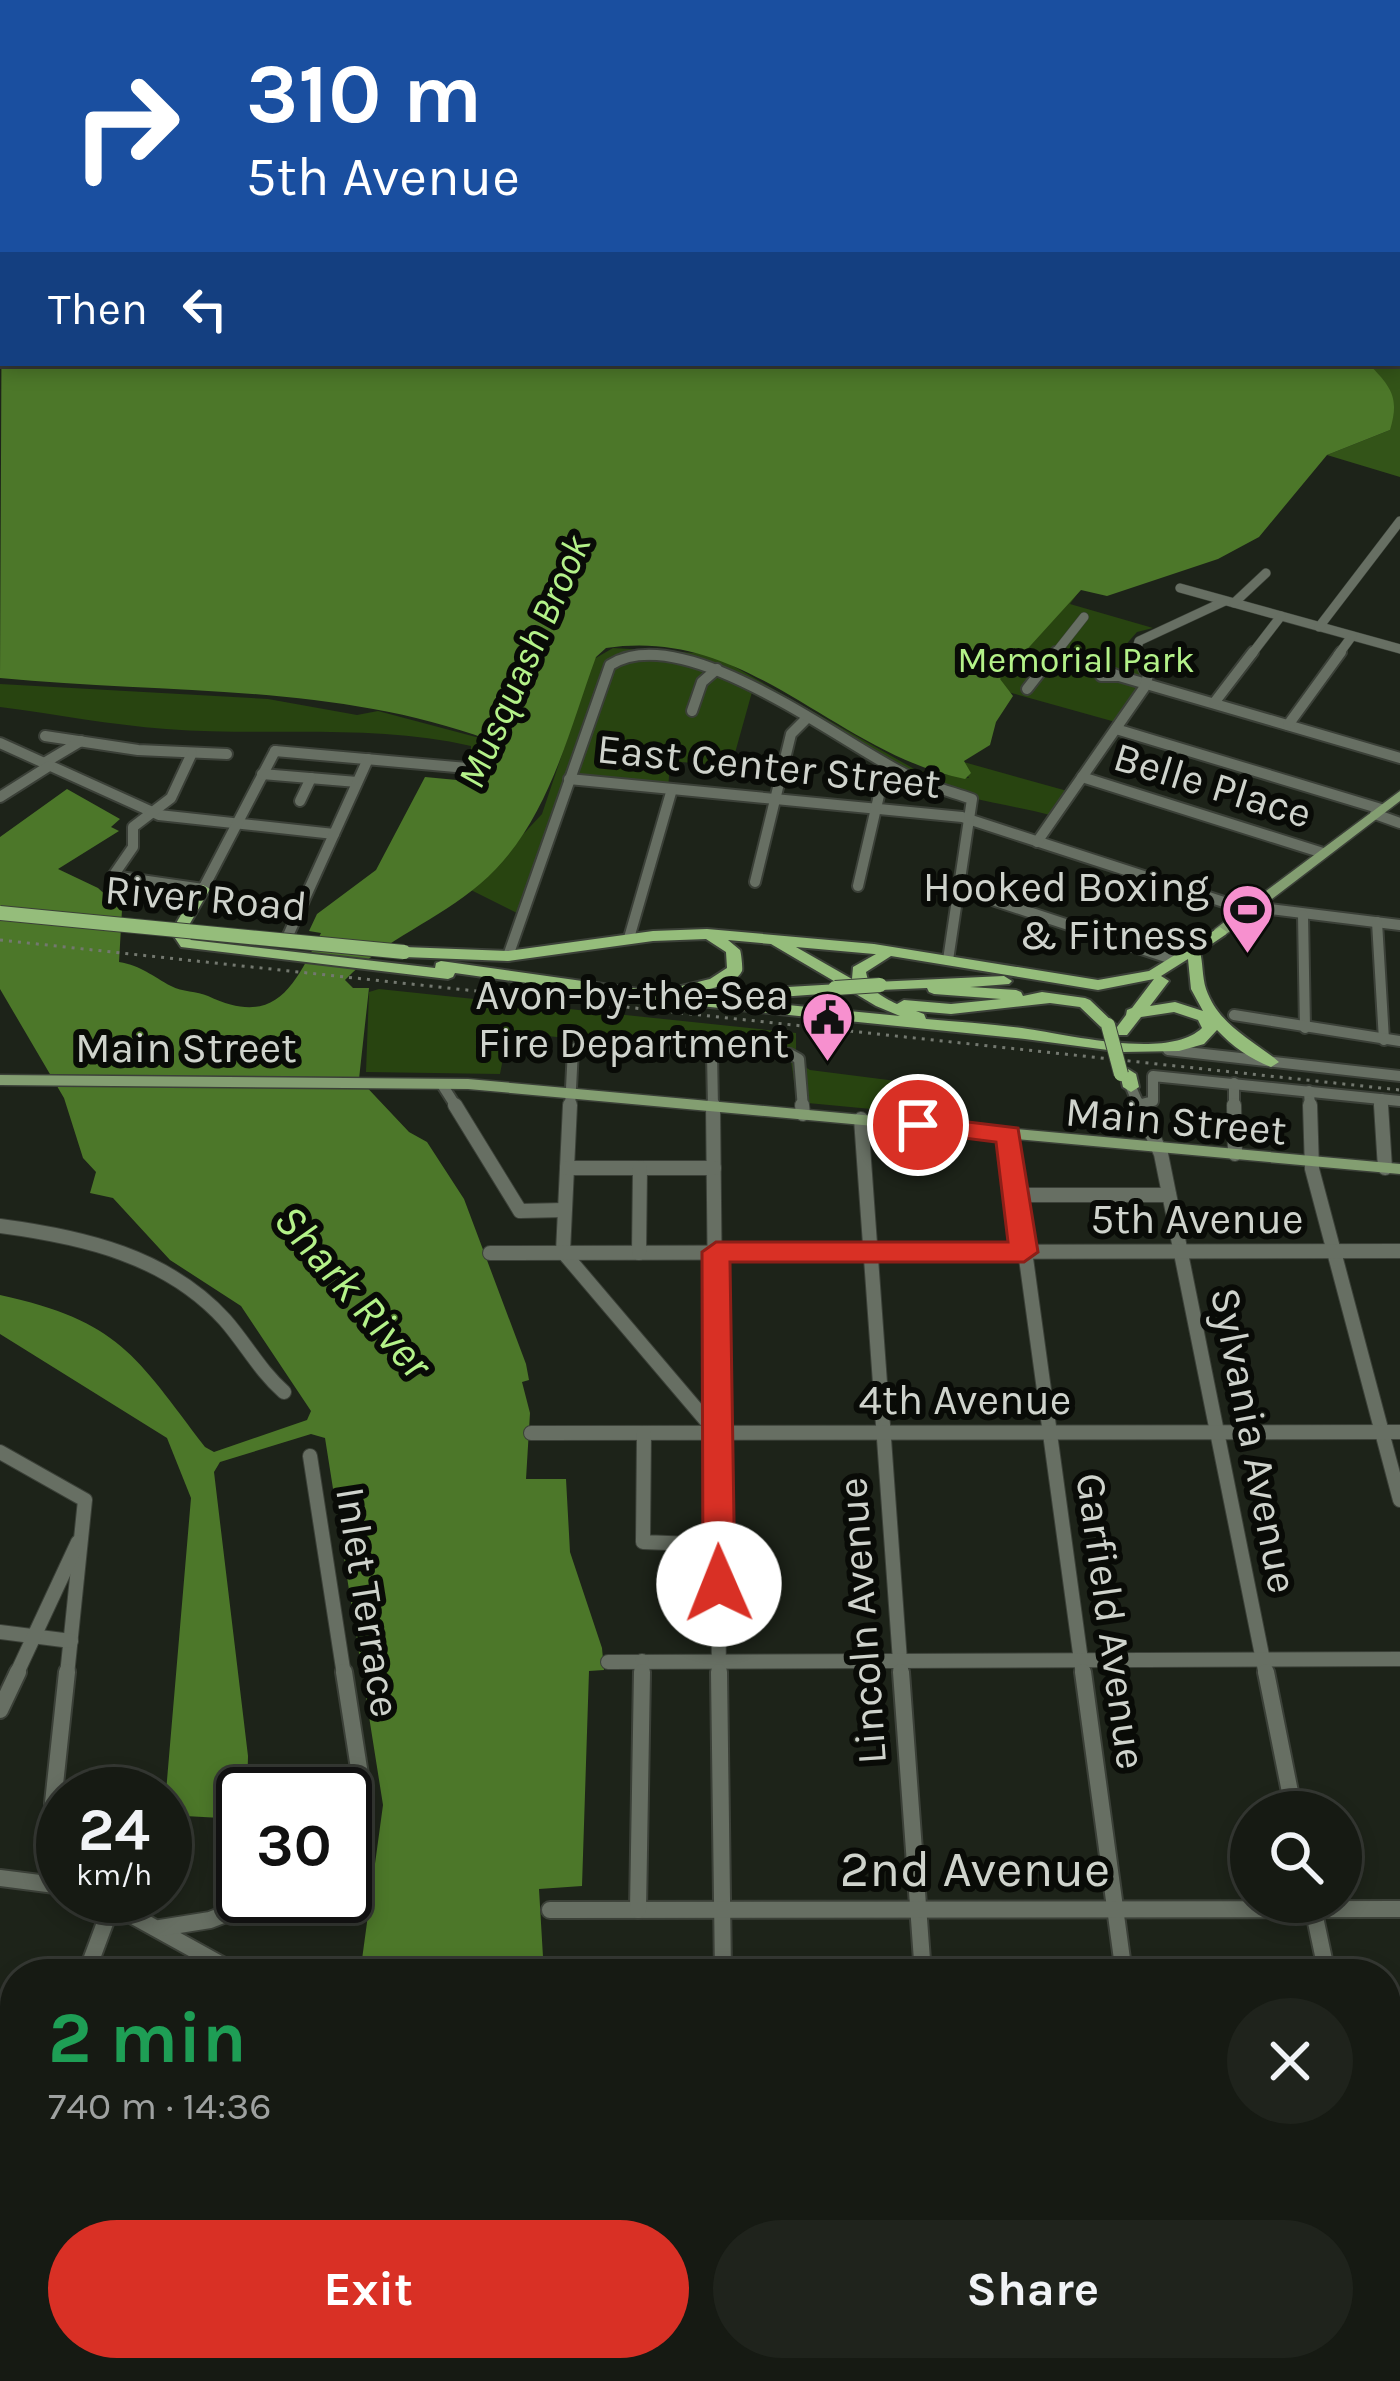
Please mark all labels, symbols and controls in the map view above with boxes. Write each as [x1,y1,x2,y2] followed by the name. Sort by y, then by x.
[246,45,482,143] text: 310 m
[48,48,204,204] icon: right
[246,145,520,209] text: 5th Avenue
[172,276,238,342] icon: left
[48,283,148,335] text: Then
[448,527,601,795] water label: Musquash Brook
[957,639,1195,681] park label: Memorial Park
[595,723,943,809] street label: East Center Street
[1108,731,1318,839] street label: Belle Place
[923,862,1209,960] place label: Hooked Boxing & Fitness
[103,864,309,932] street label: River Road
[1220,882,1276,956] sports icon: Hooked Boxing & Fitness
[475,970,789,1068] place label: Avon-by-the-Sea Fire Department
[800,990,856,1064] public building icon: Avon-by-the-Sea Fire Department
[75,1023,297,1073] street label: Main Street
[867,1074,969,1176] pin
[1063,1086,1289,1156] street label: Main Street
[885,1092,951,1158] icon: arrive
[264,1194,444,1390] water label: Shark River
[1090,1194,1304,1244] street label: 5th Avenue
[1200,1283,1308,1597] street label: Sylvania Avenue
[859,1375,1071,1425] street label: 4th Avenue
[1065,1470,1157,1773] street label: Garfield Avenue
[827,1476,897,1766] street label: Lincoln Avenue
[325,1483,411,1721] street label: Inlet Terrace
[656,1521,782,1647] position arrow
[216,1767,372,1923] speed limit sign: 30
[1230,1791,1362,1923] map controls
[1230,1791,1362,1923] button: search
[78,1795,150,1865] text: 24
[840,1839,1110,1899] street label: 2nd Avenue
[76,1857,152,1893] text: km/h
[48,1996,247,2080] text: 2 min
[1227,1998,1353,2124] button: close
[48,2083,272,2129] text: 740 m · 14:36
[48,2220,689,2358] button: Exit
[713,2220,1353,2358] button: Share

